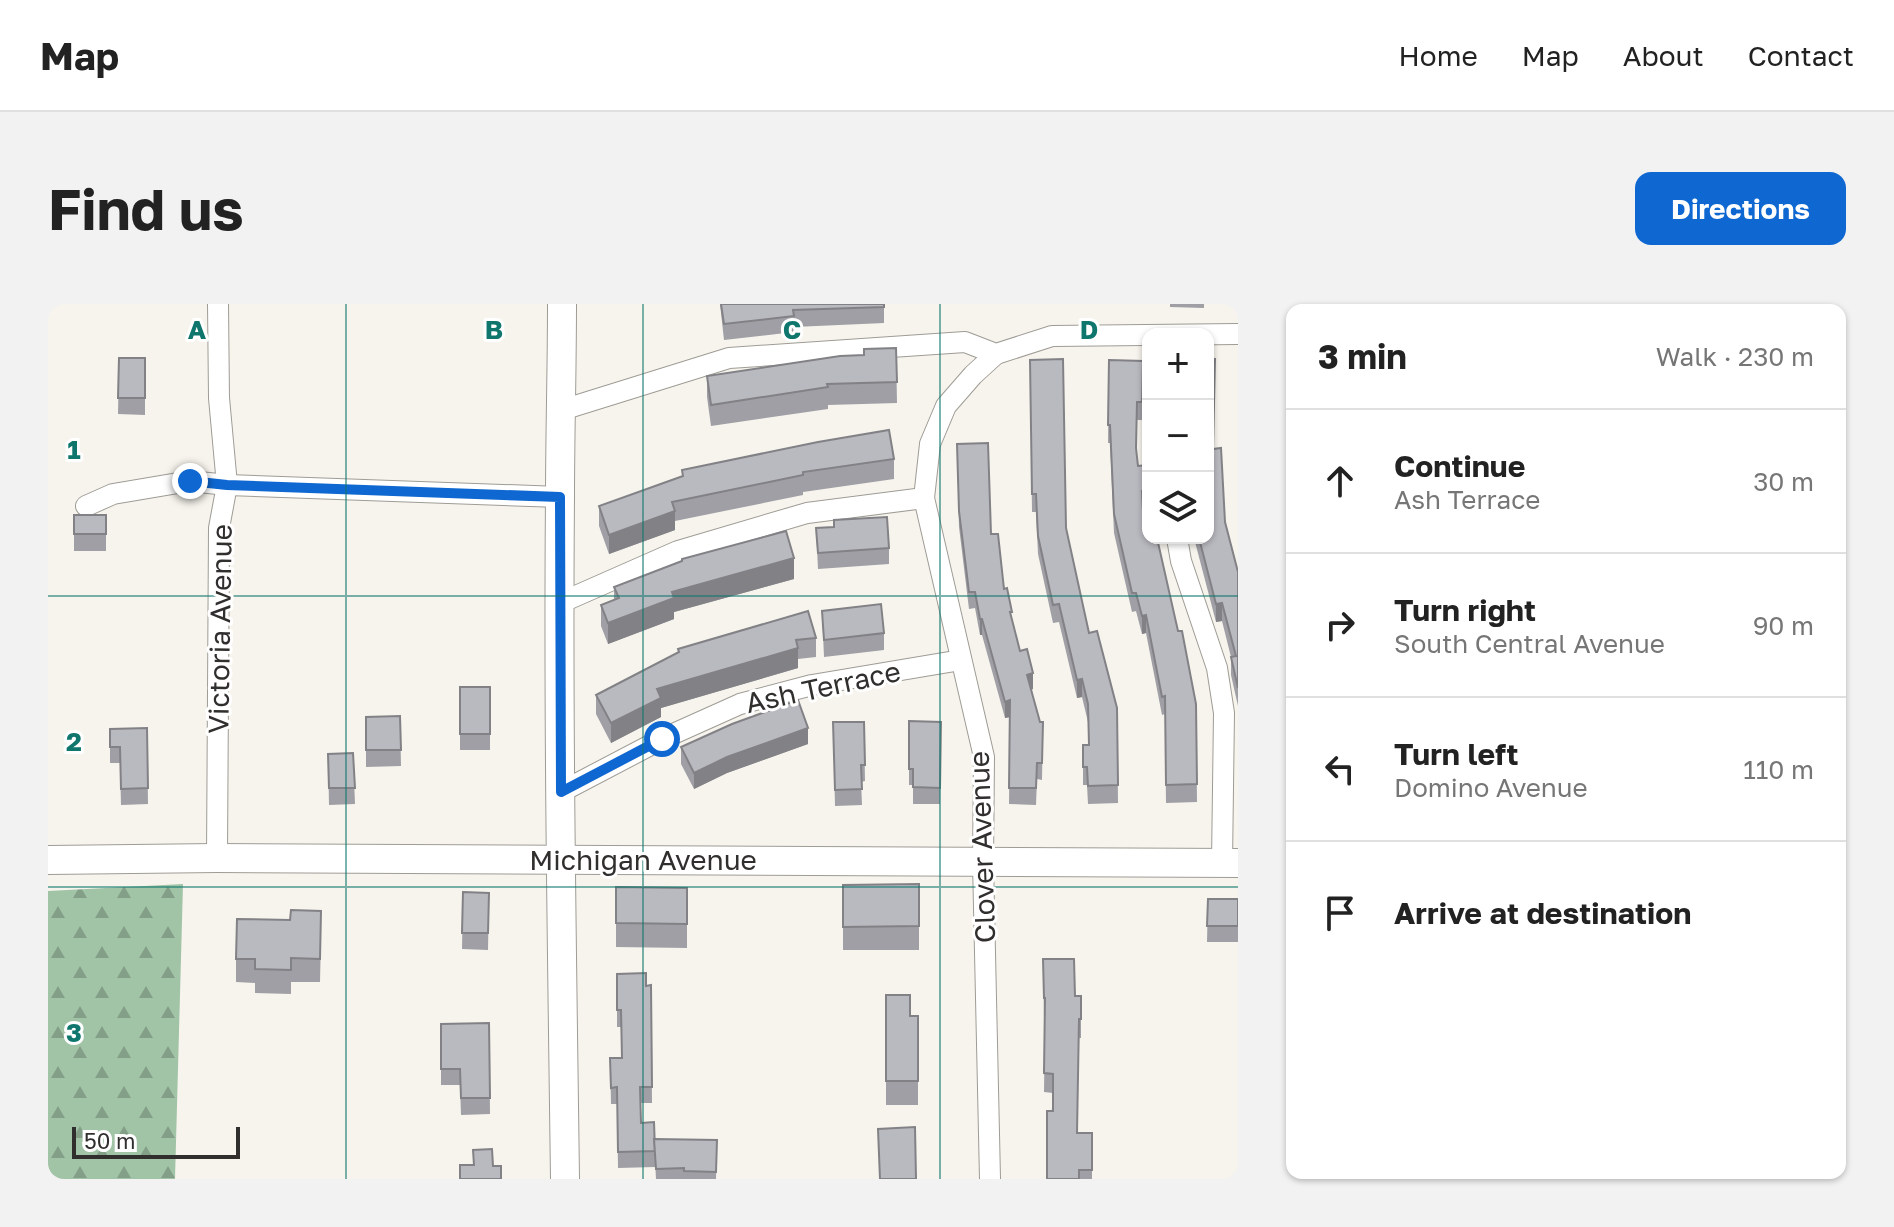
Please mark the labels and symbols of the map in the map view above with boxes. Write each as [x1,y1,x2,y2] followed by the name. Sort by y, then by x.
[188,314,207,345] text: A
[485,314,503,345] text: B
[783,314,801,345] text: C
[1080,314,1098,345] text: D
[67,434,81,465] text: 1
[172,463,208,499] route end
[201,524,238,734] street label: Victoria Avenue
[742,654,903,719] street label: Ash Terrace
[644,721,680,757] route start
[66,726,82,757] text: 2
[962,750,1001,944] street label: Clover Avenue
[529,843,757,876] street label: Michigan Avenue
[66,1017,82,1048] text: 3
[72,1123,240,1159] scale bar

